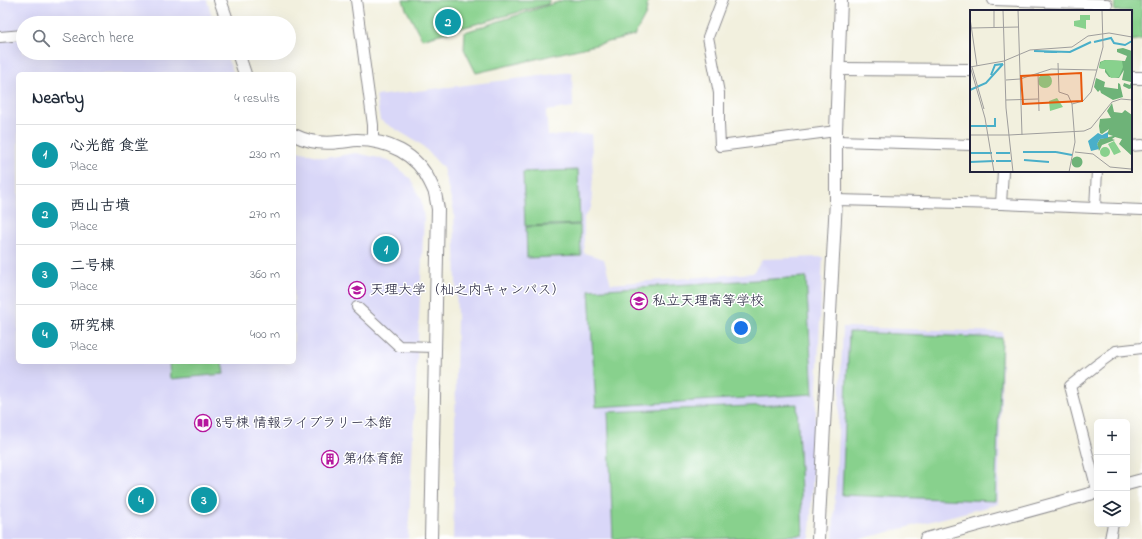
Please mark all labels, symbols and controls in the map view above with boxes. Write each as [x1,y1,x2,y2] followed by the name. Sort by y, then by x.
[435,7,461,37] pin: 2
[970,10,1132,172] inset map
[16,16,296,60] search box
[30,27,52,49] icon: search
[62,27,134,49] text: Search here
[32,86,84,111] text: Nearby
[234,89,280,108] text: 4 results
[70,135,149,157] text: 心光館 食堂
[43,145,47,164] text: 1
[249,145,280,164] text: 230 m
[70,157,98,176] text: Place
[70,195,130,217] text: 西山古墳
[42,205,48,224] text: 2
[249,205,280,224] text: 270 m
[70,217,98,236] text: Place
[373,234,399,264] pin: 1
[70,255,115,277] text: 二号棟
[42,265,48,284] text: 3
[250,265,280,284] text: 360 m
[70,277,98,296] text: Place
[347,280,367,300] school or university icon: 天理大学（杣之内キャンパス）
[370,280,565,301] place label: 天理大学（杣之内キャンパス）
[629,291,649,311] school or university icon: 私立天理高等学校
[652,291,764,312] place label: 私立天理高等学校
[70,315,115,337] text: 研究棟
[731,318,751,338] your location
[42,325,48,344] text: 4
[250,325,280,344] text: 400 m
[70,337,98,356] text: Place
[193,413,213,433] library icon: 8号棟 情報ライブラリー本館
[216,413,392,434] place label: 8号棟 情報ライブラリー本館
[1094,419,1130,527] map controls
[1094,419,1130,455] button: +
[320,449,340,469] building icon: 第1体育館
[343,449,403,470] place label: 第1体育館
[1094,455,1130,491] button: −
[128,485,154,515] pin: 4
[191,485,217,515] pin: 3
[1094,491,1130,527] button: layers

